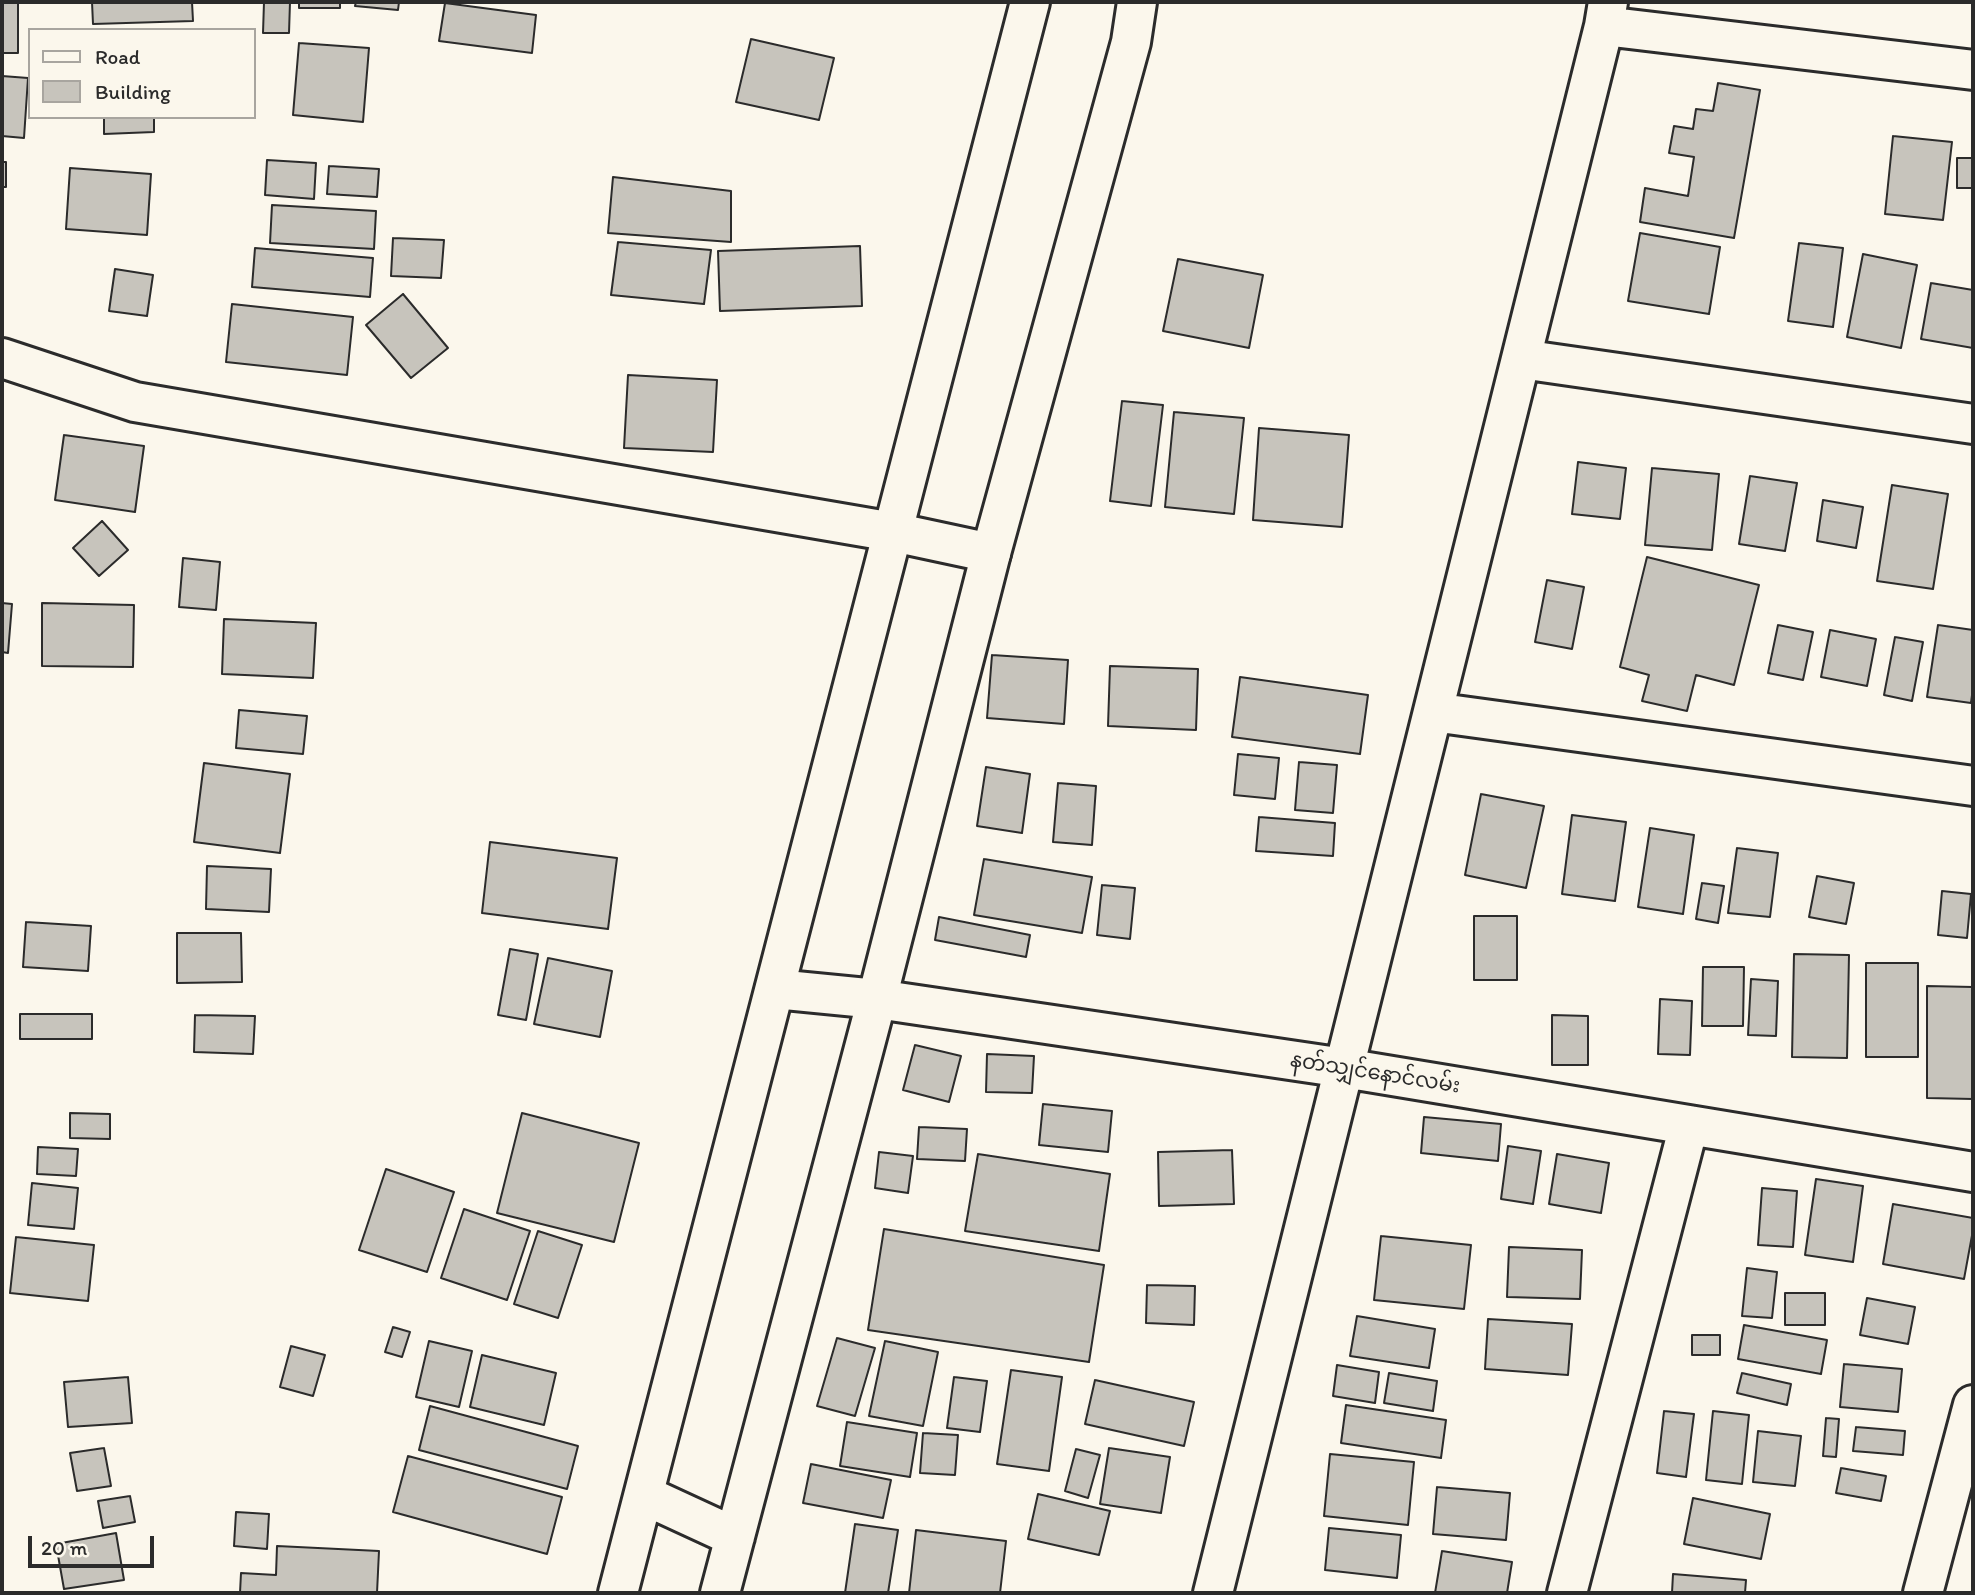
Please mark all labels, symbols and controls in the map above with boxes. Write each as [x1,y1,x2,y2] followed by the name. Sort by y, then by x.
[28,28,256,119] legend
[95,44,140,69] text: Road
[95,79,171,104] text: Building
[1288,1048,1462,1100] street label: နတ်သျှင်နောင်လမ်း
[32,1522,158,1566] scale bar
[41,1535,87,1560] text: 20 m

